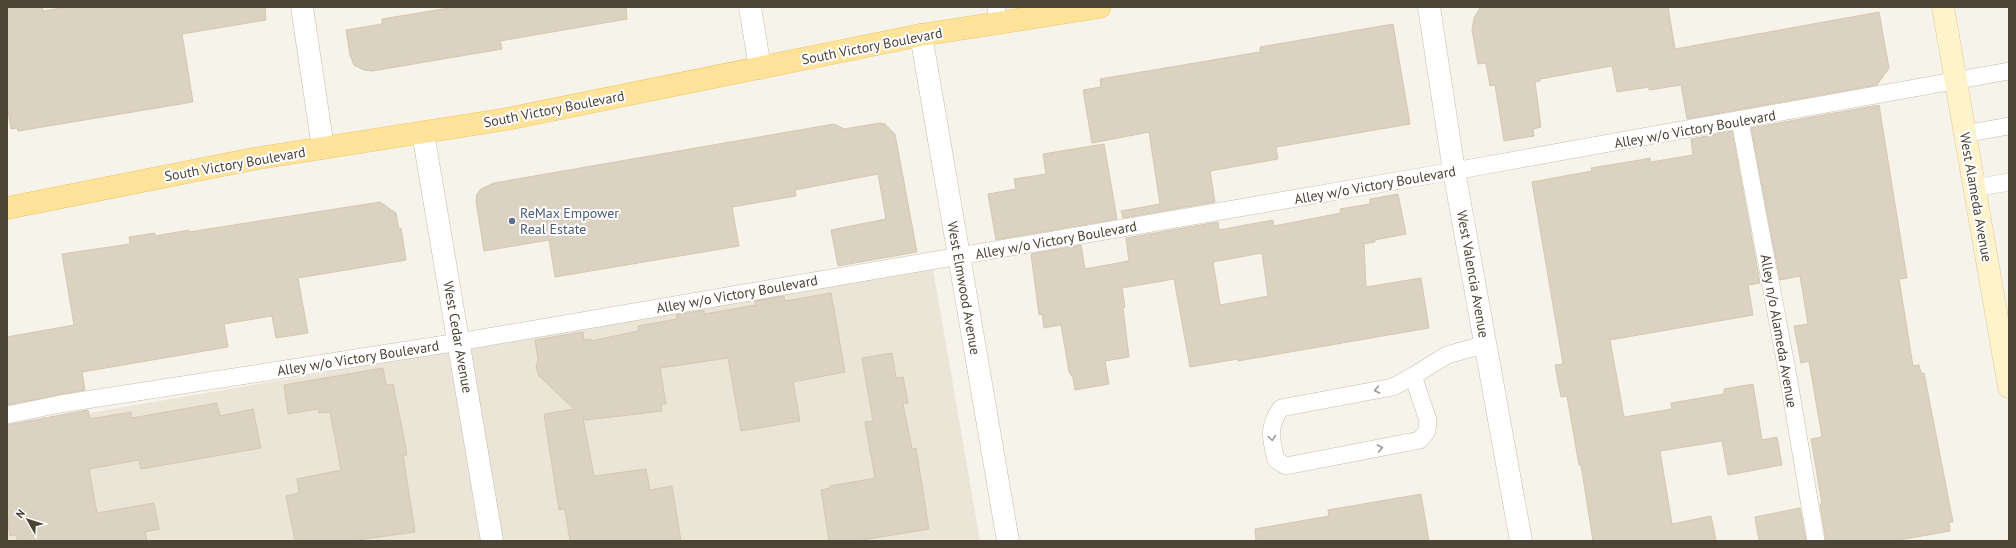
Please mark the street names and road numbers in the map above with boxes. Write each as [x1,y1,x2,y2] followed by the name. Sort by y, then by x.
[800,24,944,68] street label: South Victory Boulevard
[482,87,626,131] street label: South Victory Boulevard
[1613,106,1777,152] street label: Alley w/o Victory Boulevard
[1956,131,1996,263] street label: West Alameda Avenue
[163,143,307,185] street label: South Victory Boulevard
[1293,162,1457,208] street label: Alley w/o Victory Boulevard
[1453,209,1493,339] street label: West Valencia Avenue
[974,217,1138,263] street label: Alley w/o Victory Boulevard
[943,220,985,356] street label: West Elmwood Avenue
[1757,253,1801,409] street label: Alley n/o Alameda Avenue
[655,271,819,317] street label: Alley w/o Victory Boulevard
[439,280,477,394] street label: West Cedar Avenue
[276,336,440,380] street label: Alley w/o Victory Boulevard

